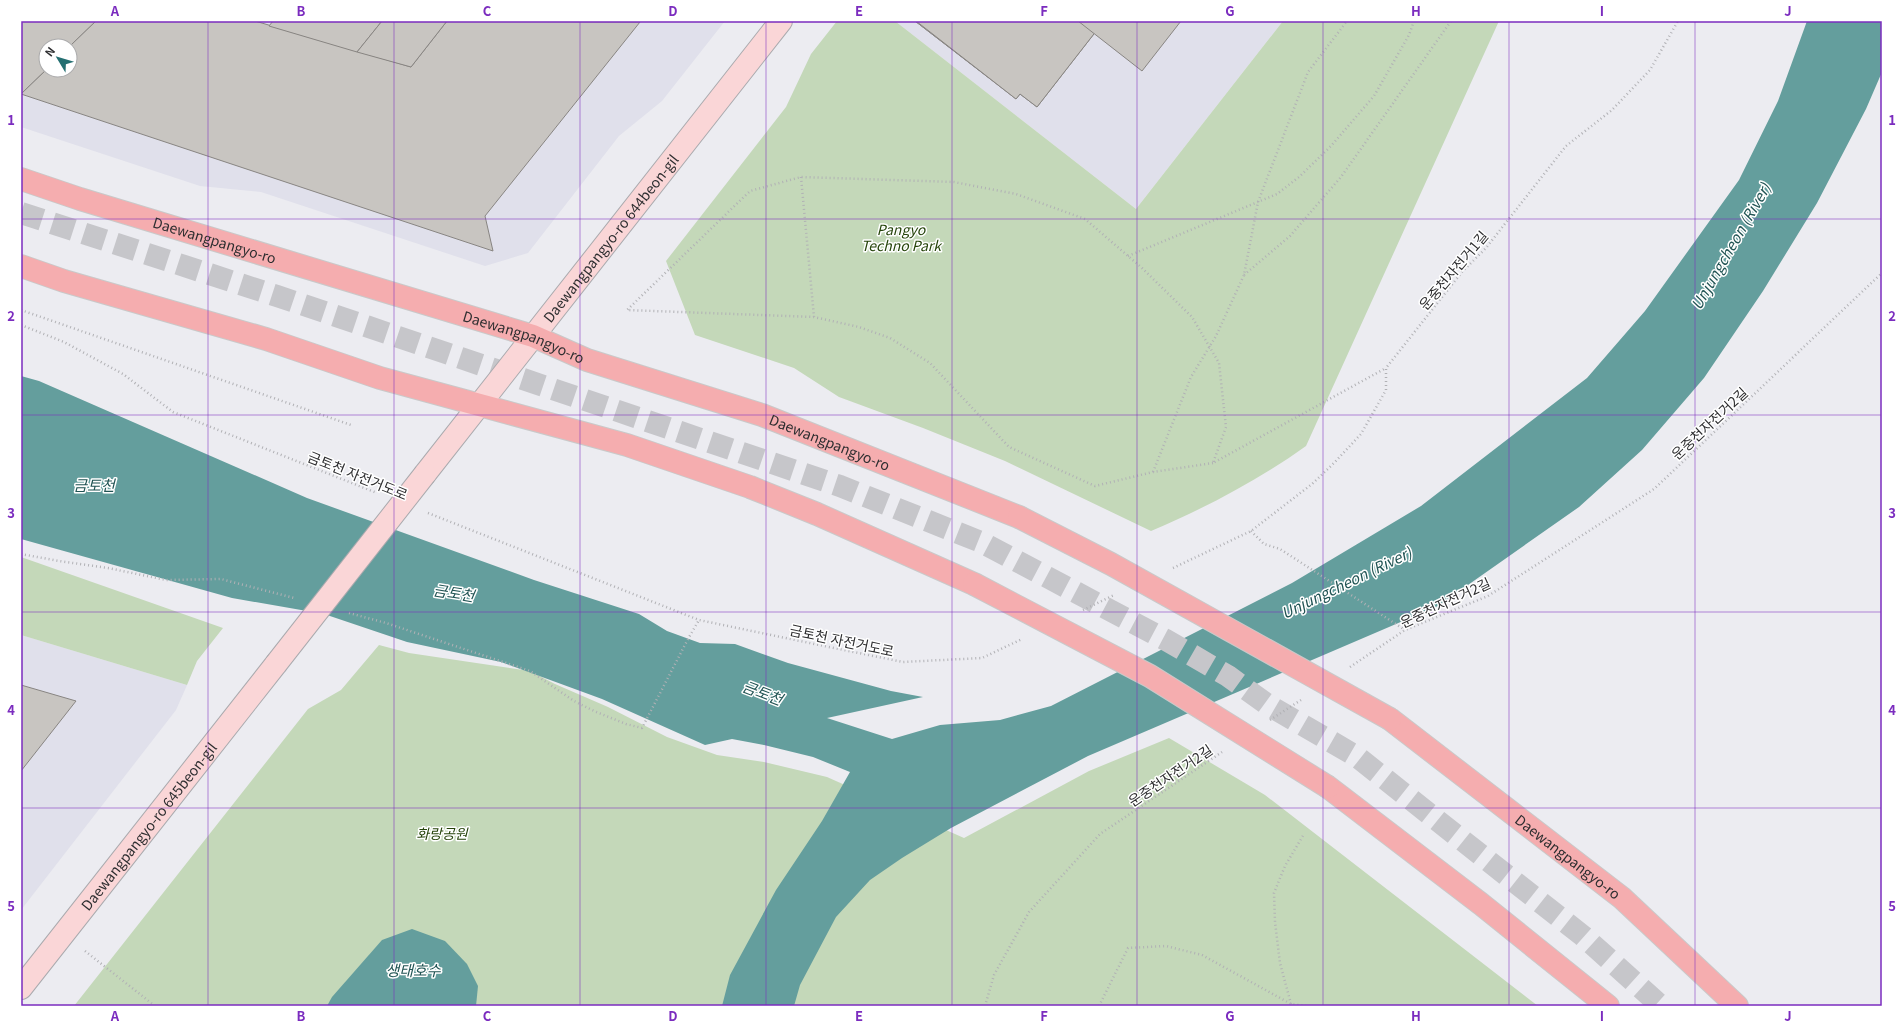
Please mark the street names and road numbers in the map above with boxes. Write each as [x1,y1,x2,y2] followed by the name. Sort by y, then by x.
[538,150,683,326] street label: Daewangpangyo-ro 644beon-gil
[151,212,279,268] street label: Daewangpangyo-ro
[1414,226,1492,314] street label: 운중천자전거1길
[461,305,588,368] street label: Daewangpangyo-ro
[1666,382,1752,464] street label: 운중천자전거2길
[767,409,893,475] street label: Daewangpangyo-ro
[305,446,411,504] street label: 금토천 자전거도로
[1396,572,1494,632] street label: 운중천자전거2길
[788,619,896,661] street label: 금토천 자전거도로
[76,738,221,914] street label: Daewangpangyo-ro 645beon-gil
[1124,739,1216,811] street label: 운중천자전거2길
[1511,809,1625,903] street label: Daewangpangyo-ro

